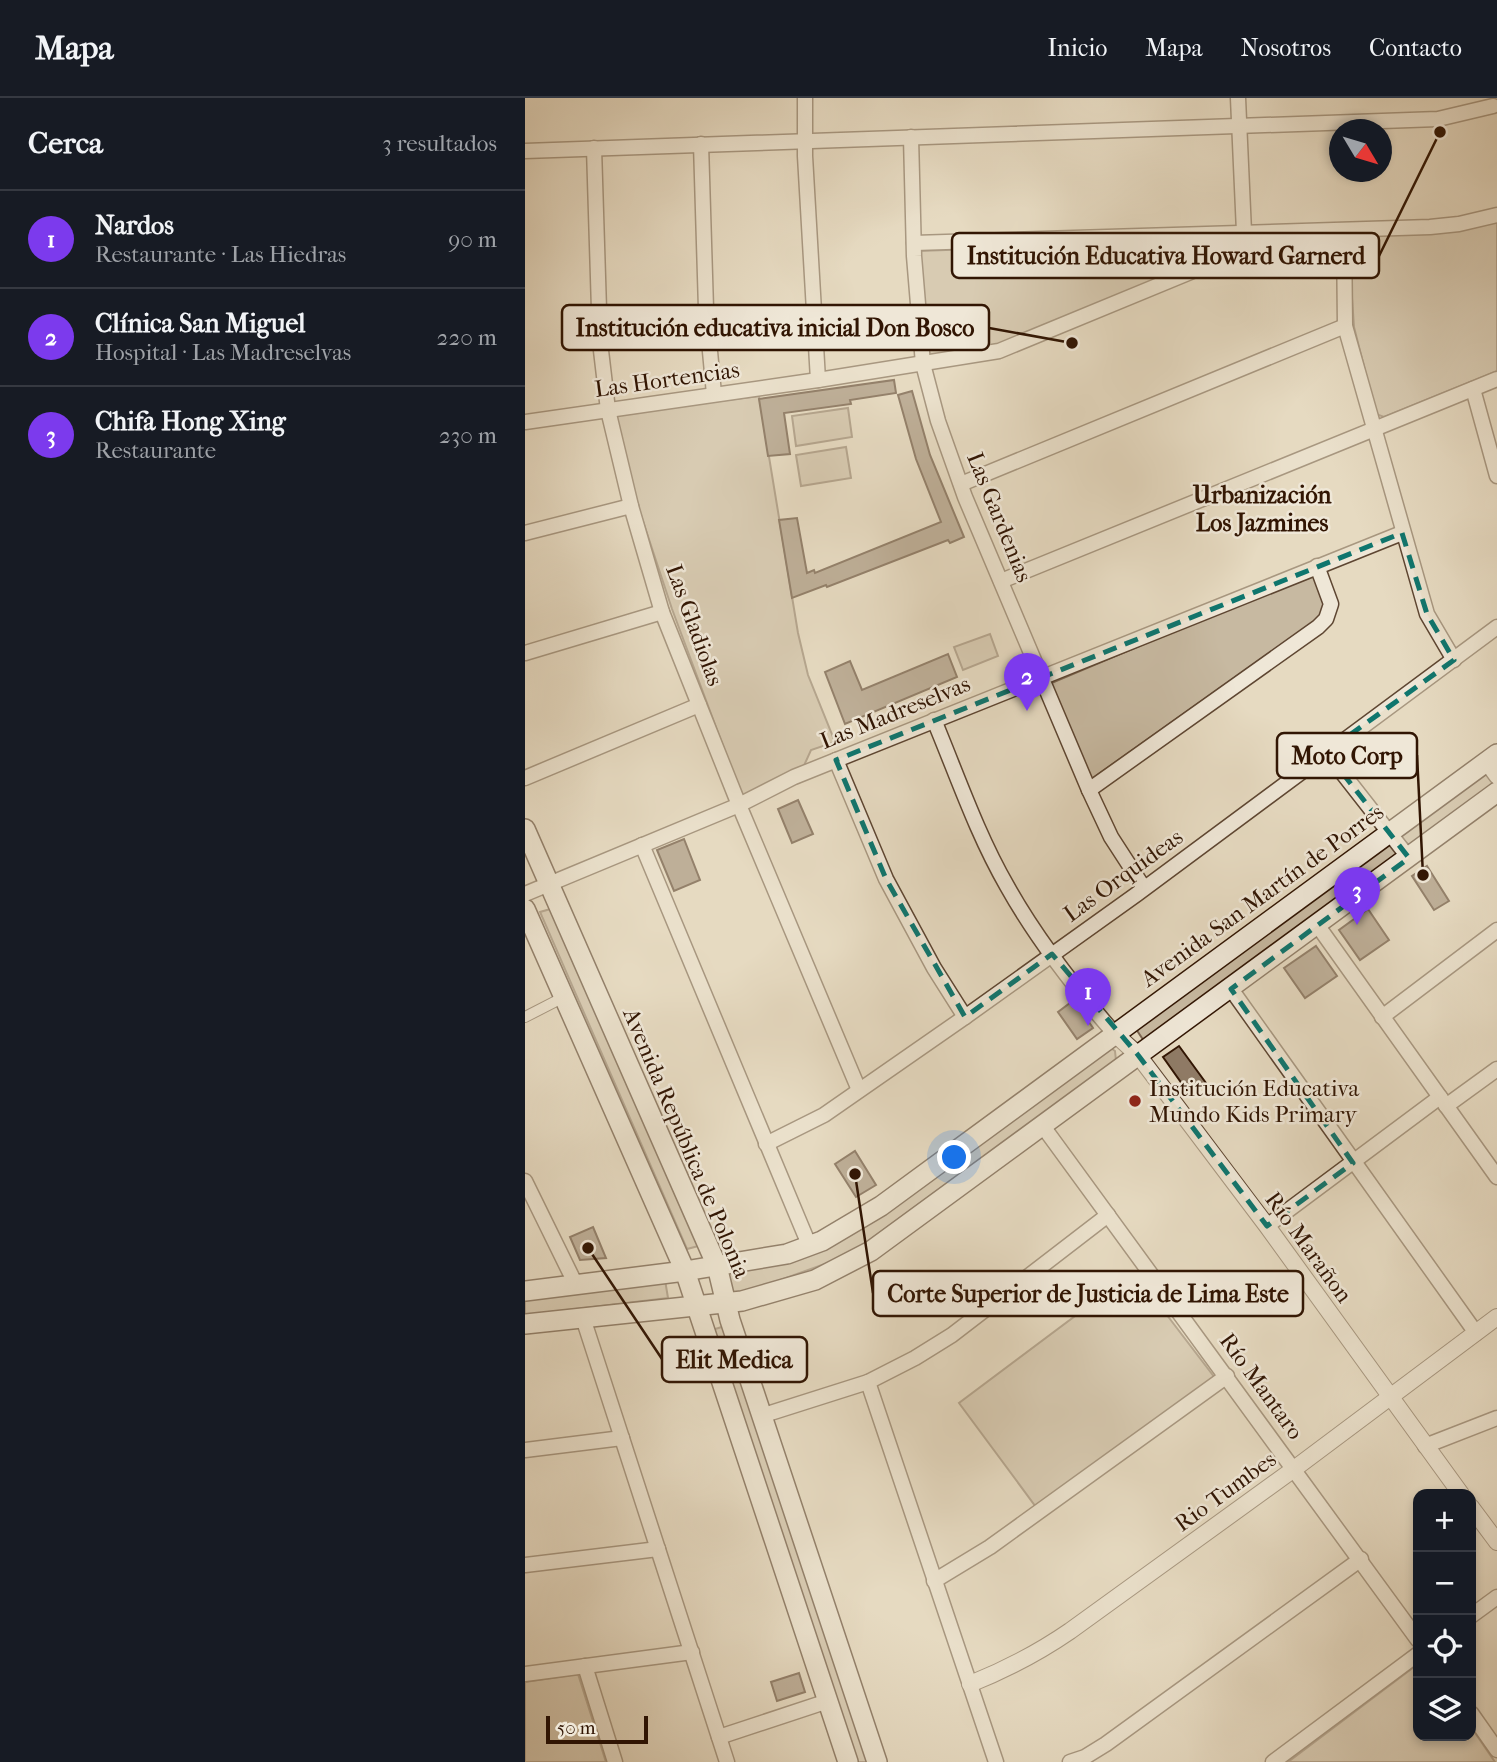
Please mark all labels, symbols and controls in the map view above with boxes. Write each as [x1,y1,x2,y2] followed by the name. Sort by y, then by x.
[35,29,114,68] text: Mapa
[1047,34,1107,62] text: Inicio
[1145,34,1203,62] text: Mapa
[1241,34,1331,62] text: Nosotros
[1369,34,1462,62] text: Contacto
[1329,119,1392,182] north arrow
[28,126,103,161] text: Cerca
[382,130,497,157] text: 3 resultados
[95,210,174,241] text: Nardos
[47,226,55,253] text: 1
[448,226,497,253] text: 90 m
[952,233,1379,278] callout: Institución Educativa Howard Garnerd
[95,241,346,268] text: Restaurante · Las Hiedras
[967,242,1366,270] text: Institución Educativa Howard Garnerd
[562,305,989,350] callout: Institución educativa inicial Don Bosco
[95,308,305,339] text: Clínica San Miguel
[576,314,974,342] text: Institución educativa inicial Don Bosco
[45,324,57,351] text: 2
[437,324,497,351] text: 220 m
[95,339,351,366] text: Hospital · Las Madreselvas
[593,356,741,403] street label: Las Hortencias
[95,406,286,437] text: Chifa Hong Xing
[46,422,56,449] text: 3
[439,422,497,449] text: 230 m
[95,437,216,464] text: Restaurante
[961,448,1038,586] street label: Las Gardenias
[1192,481,1332,537] district label: Urbanización Los Jazmines
[660,561,729,690] street label: Las Gladiolas
[1004,653,1050,711] pin: 2
[816,670,974,755] street label: Las Madreselvas
[1277,733,1417,778] callout: Moto Corp
[1291,742,1403,770] text: Moto Corp
[1135,798,1389,993] street label: Avenida San Martín de Porres
[1059,823,1188,928] street label: Las Orquideas
[1334,867,1380,925] pin: 3
[1065,968,1111,1026] pin: 1
[617,1003,756,1283] street label: Avenida República de Polonia
[1149,1075,1359,1128] place label: Institución Educativa Mundo Kids Primary
[1127,1093,1143,1109] marker: Institución Educativa Mundo Kids Primary
[937,1140,971,1174] your location
[1259,1187,1358,1308] street label: Río Marañon
[873,1271,1303,1316] callout: Corte Superior de Justicia de Lima Este
[887,1280,1289,1308] text: Corte Superior de Justicia de Lima Este
[1214,1328,1309,1445] street label: Río Mantaro
[662,1337,807,1382] callout: Elit Medica
[675,1346,793,1374] text: Elit Medica
[1169,1446,1281,1537] street label: Rio Tumbes
[1413,1489,1476,1741] map controls
[1413,1489,1476,1552] button: +
[1413,1552,1476,1615] button: −
[1413,1615,1476,1678] button: locate
[1413,1678,1476,1741] button: layers
[546,1713,647,1745] scale bar
[557,1717,596,1739] text: 50 m

